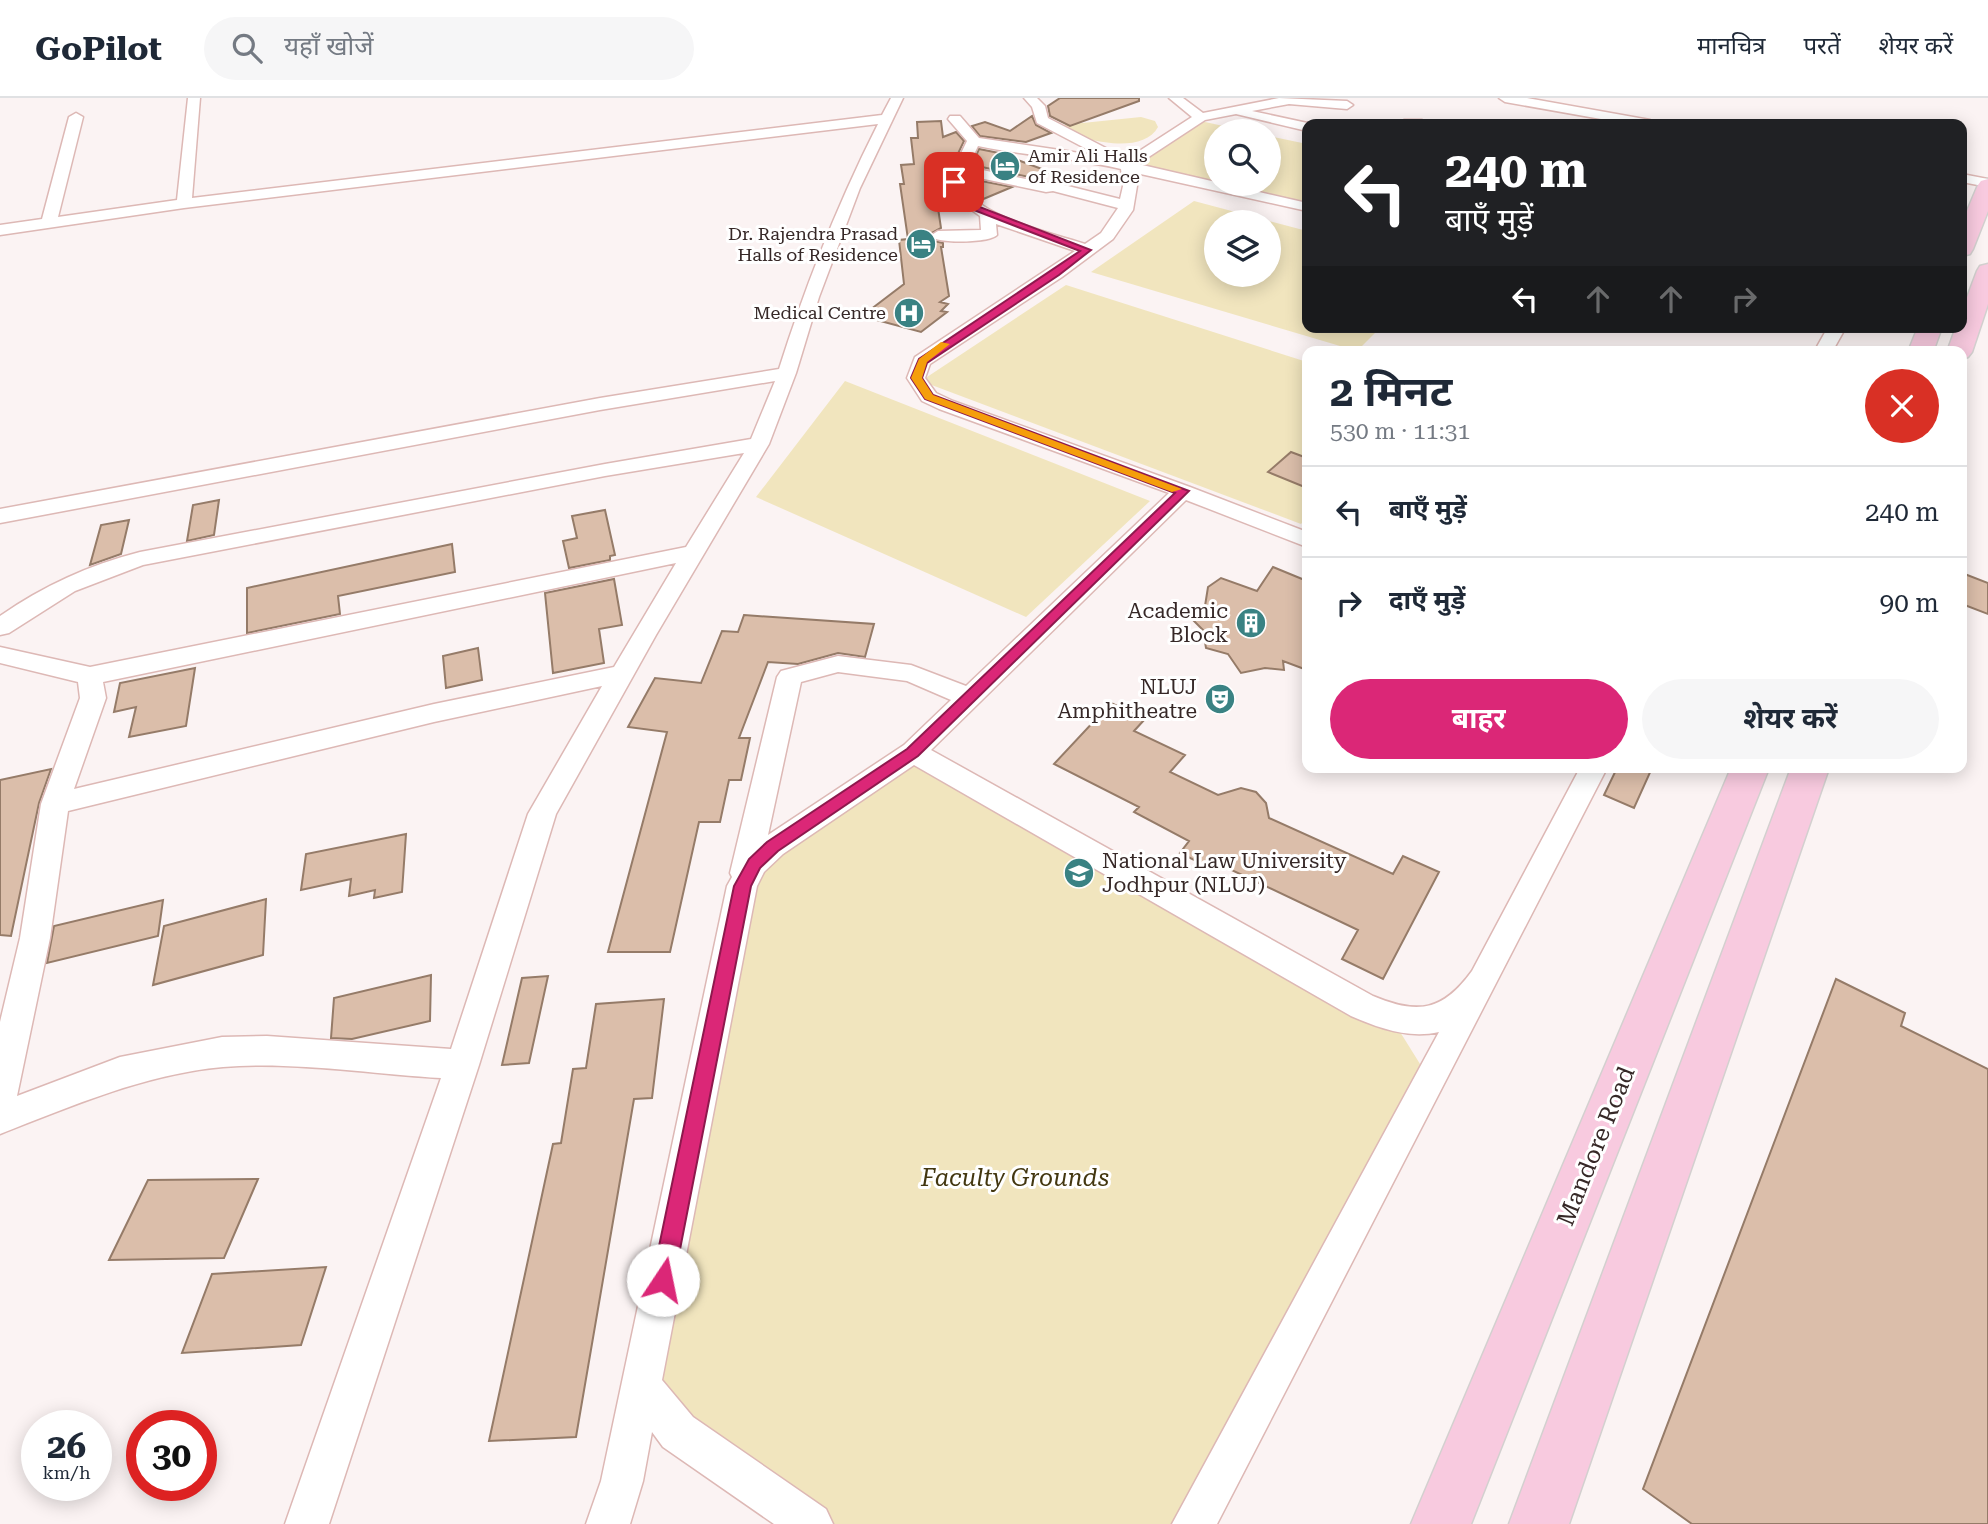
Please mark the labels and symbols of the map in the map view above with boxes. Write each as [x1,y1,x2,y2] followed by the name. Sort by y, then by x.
[1028,145,1148,187] place label: Amir Ali Halls of Residence
[988,149,1022,183] hotel icon: Amir Ali Halls of Residence
[924,152,984,212] pin
[728,223,898,265] place label: Dr. Rajendra Prasad Halls of Residence
[904,227,938,261] hotel icon: Dr. Rajendra Prasad Halls of Residence
[892,296,926,330] hospital icon: Medical Centre
[754,302,886,323] place label: Medical Centre
[1128,599,1228,647] place label: Academic Block
[1234,606,1268,640] building icon: Academic Block
[1057,675,1197,723] place label: NLUJ Amphitheatre
[1203,682,1237,716] theatre icon: NLUJ Amphitheatre
[1102,849,1347,897] place label: National Law University Jodhpur (NLUJ)
[1062,856,1096,890] school or university icon: National Law University Jodhpur (NLUJ)
[1551,1062,1641,1230] street label: Mandore Road
[920,1164,1109,1192] park label: Faculty Grounds
[626,1243,700,1317] position arrow
[126,1410,217,1501] speed limit sign: 30

